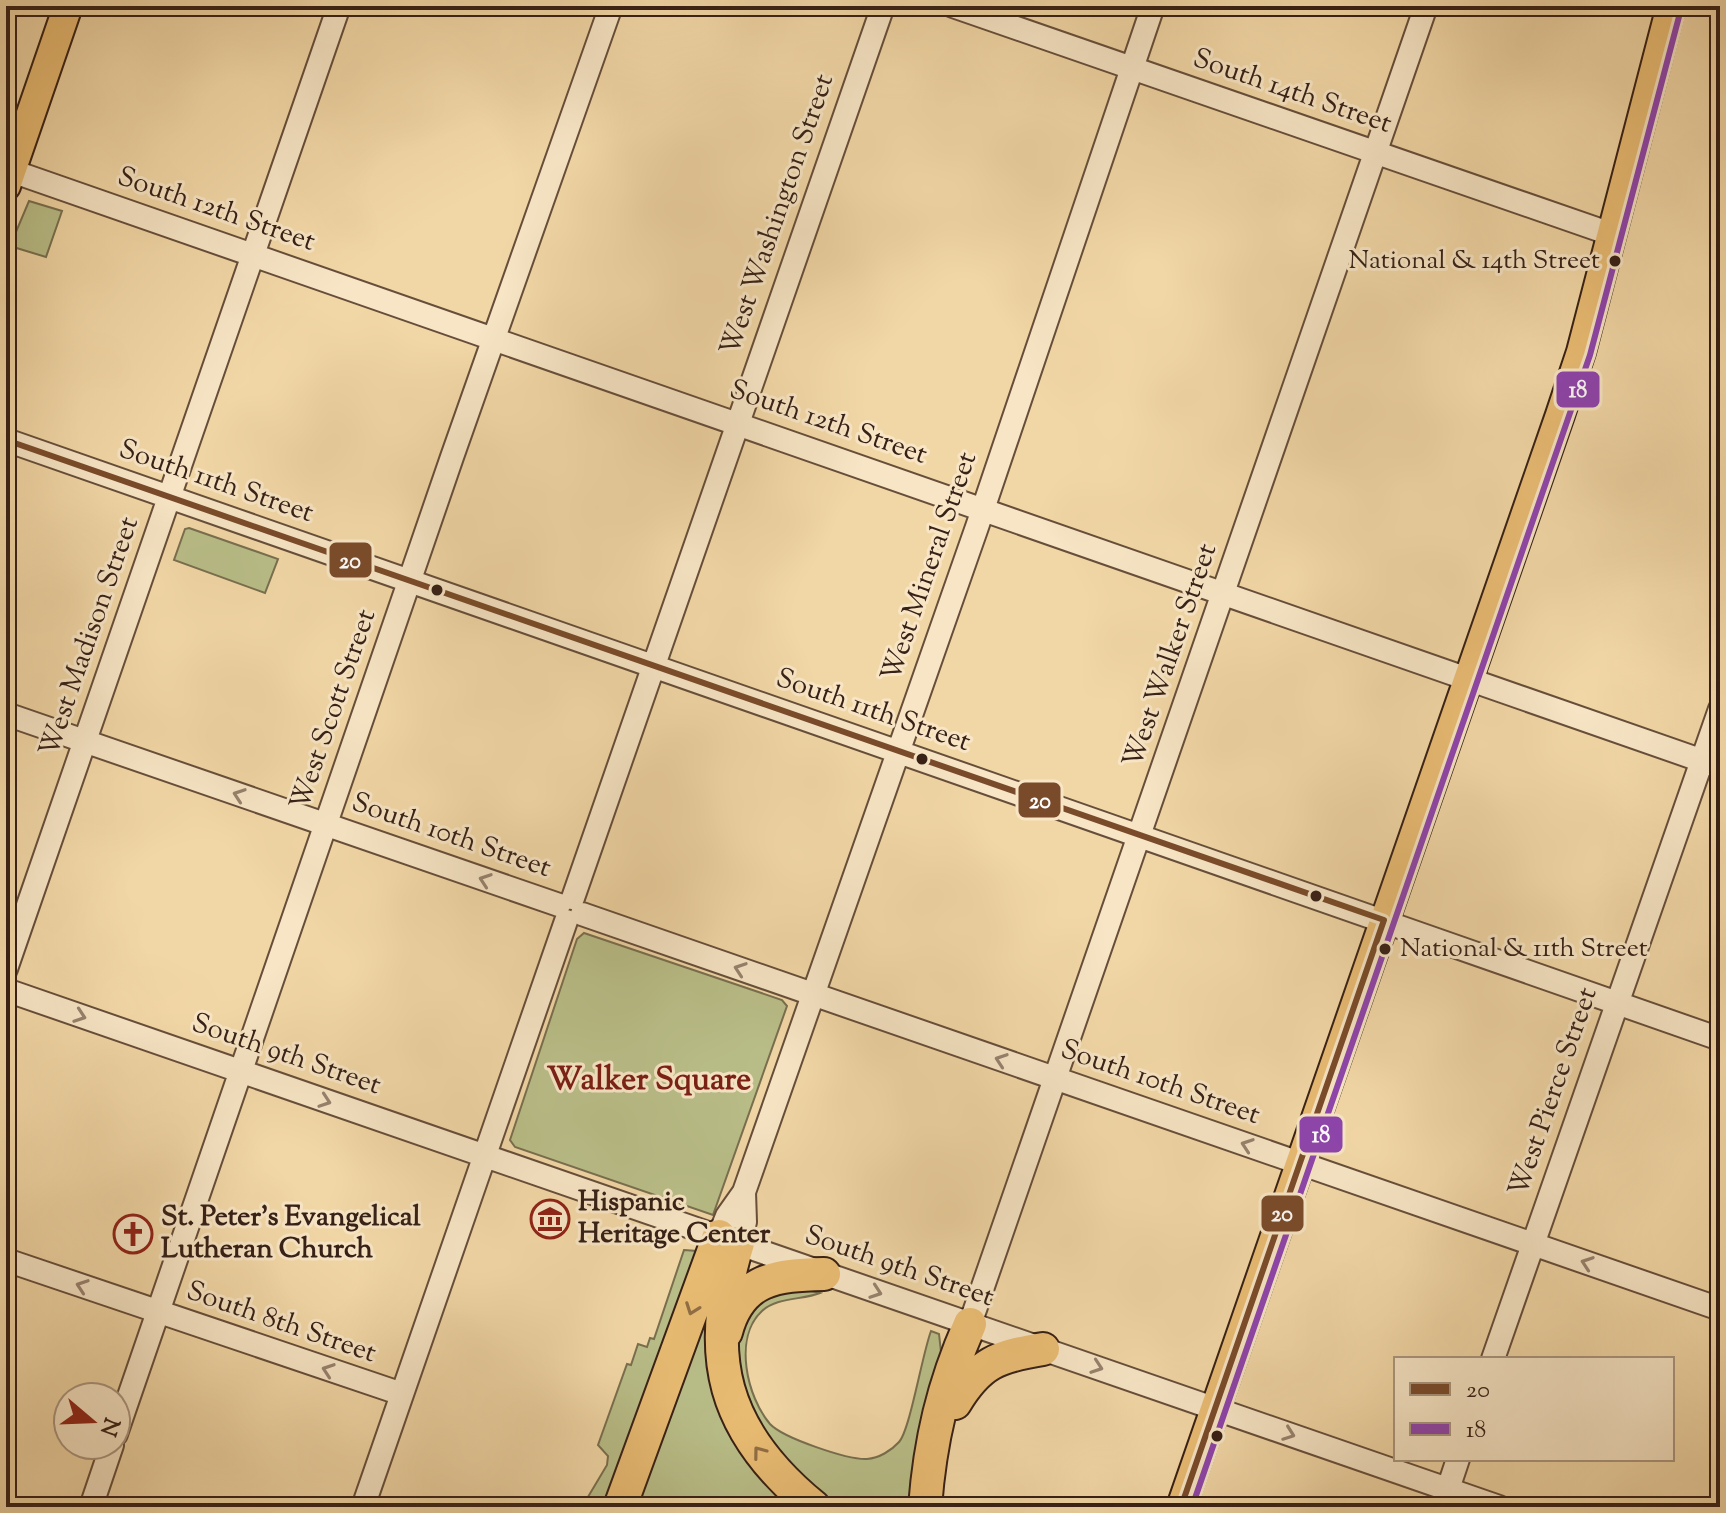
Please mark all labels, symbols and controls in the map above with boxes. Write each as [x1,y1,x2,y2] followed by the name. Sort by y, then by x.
[1187,39,1397,145] street label: South 14th Street
[711,68,845,361] street label: West Washington Street
[112,157,321,263] street label: South 12th Street
[1348,243,1600,280] place label: National & 14th Street
[1607,253,1623,269] marker: National & 14th Street
[724,370,933,476] street label: South 12th Street
[1555,370,1601,409] line badge: 18
[1569,376,1587,408] text: 18
[113,430,319,534] street label: South 11th Street
[872,446,988,687] street label: West Mineral Street
[30,511,150,762] street label: West Madison Street
[1114,538,1228,774] street label: West Walker Street
[328,541,373,579] line badge: 20
[339,547,361,579] text: 20
[429,582,445,598] unlabelled marker
[281,604,387,816] street label: West Scott Street
[770,659,976,763] street label: South 11th Street
[914,751,930,767] unlabelled marker
[1017,781,1062,819] line badge: 20
[346,783,556,889] street label: South 10th Street
[1029,787,1051,819] text: 20
[233,789,247,805] one-way arrow
[479,873,493,890] one-way arrow
[1308,888,1324,904] unlabelled marker
[1400,931,1648,968] place label: National & 11th Street
[1377,941,1393,957] marker: National & 11th Street
[734,962,748,979] one-way arrow
[1499,982,1609,1202] street label: West Pierce Street
[186,1004,386,1106] street label: South 9th Street
[72,1006,86,1022] one-way arrow
[1055,1030,1265,1136] street label: South 10th Street
[995,1053,1009,1070] one-way arrow
[547,1058,751,1104] district label: Walker Square
[318,1091,332,1107] one-way arrow
[1298,1115,1344,1154] line badge: 18
[1312,1121,1330,1153] text: 18
[1241,1139,1255,1155] one-way arrow
[578,1183,771,1255] place label: Hispanic Heritage Center
[1260,1194,1305,1233] line badge: 20
[161,1198,421,1270] place label: St. Peter's Evangelical Lutheran Church
[529,1198,571,1240] museum icon: Hispanic Heritage Center
[1271,1200,1293,1232] text: 20
[112,1213,154,1255] church icon: St. Peter's Evangelical Lutheran Church
[799,1216,999,1318] street label: South 9th Street
[1580,1256,1594,1272] one-way arrow
[181,1272,382,1374] street label: South 8th Street
[76,1280,90,1296] one-way arrow
[868,1282,882,1298] one-way arrow
[685,1301,702,1315] one-way arrow
[1394,1357,1674,1461] legend
[1089,1358,1103,1374] one-way arrow
[322,1364,336,1380] one-way arrow
[1466,1374,1490,1408] text: 20
[52,1381,132,1461] north arrow
[90,1413,126,1440] text: N
[1466,1414,1486,1448] text: 18
[1281,1424,1295,1441] one-way arrow
[1209,1428,1225,1444] unlabelled marker
[755,1446,769,1461] one-way arrow

